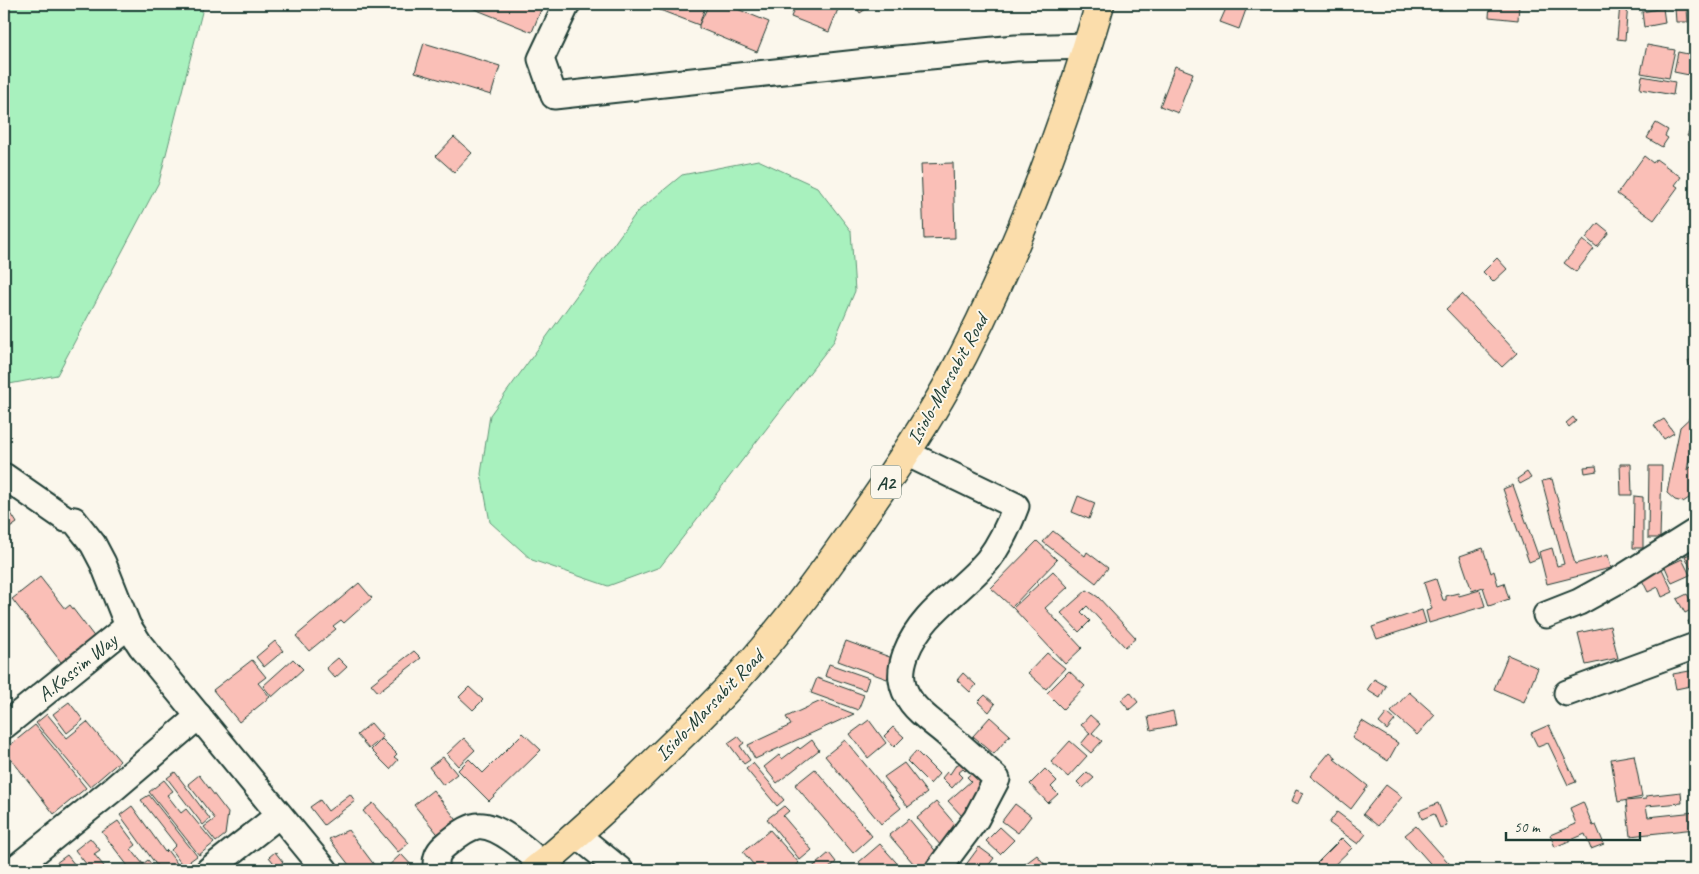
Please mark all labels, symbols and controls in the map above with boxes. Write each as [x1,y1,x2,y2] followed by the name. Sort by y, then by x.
[901,307,995,449] street label: Isiolo-Marsabit Road
[871,466,901,498] road number: A2
[33,626,124,707] street label: A.Kassim Way
[650,642,771,766] street label: Isiolo-Marsabit Road
[1506,809,1640,841] scale bar
[1514,818,1541,837] text: 50 m

